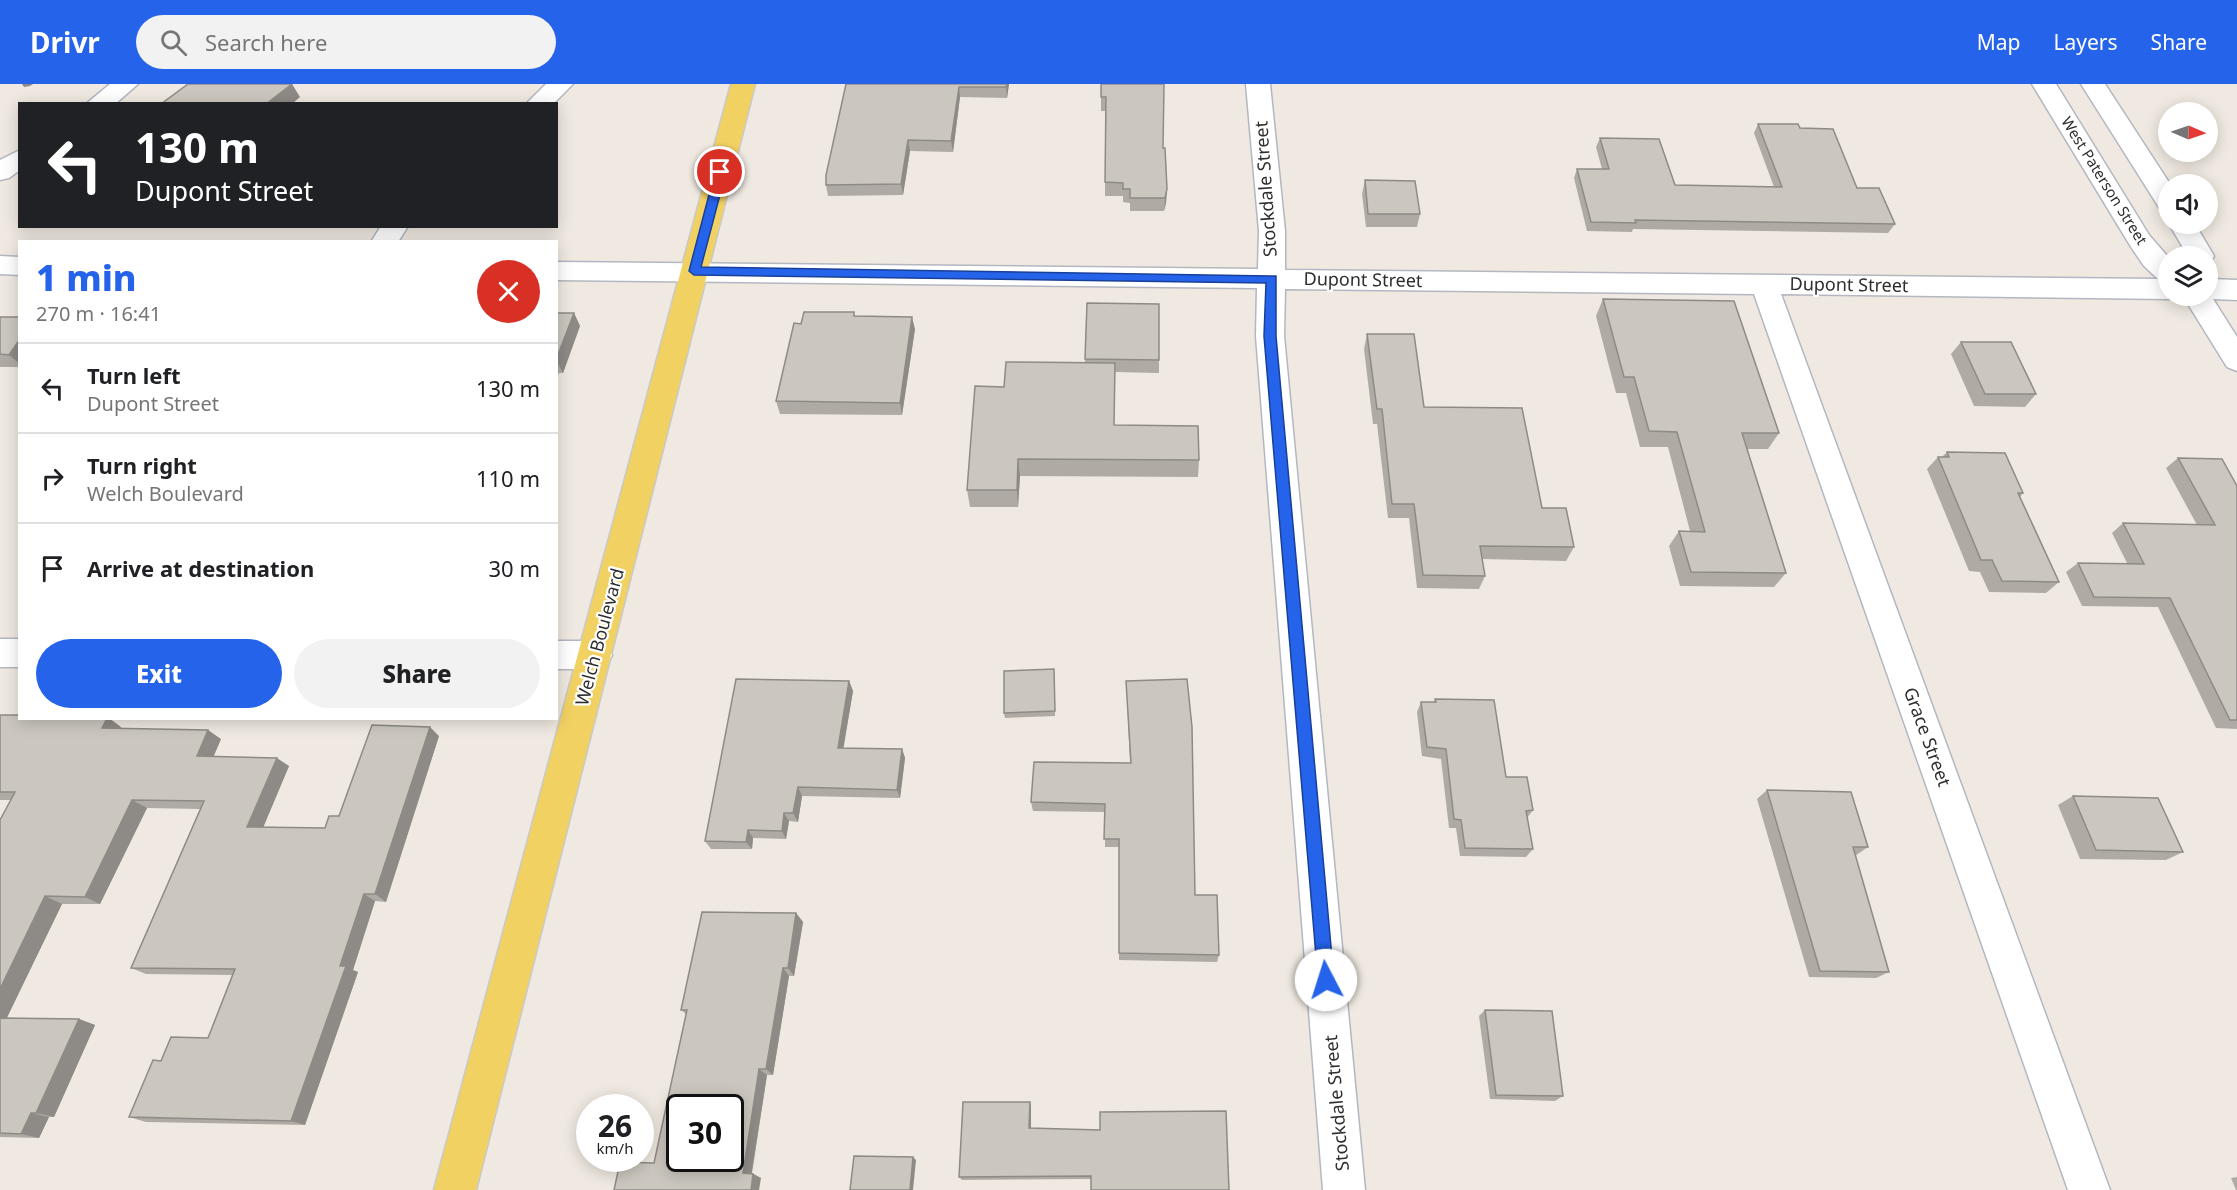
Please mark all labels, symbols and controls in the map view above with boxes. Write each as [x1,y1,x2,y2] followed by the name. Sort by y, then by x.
[136,15,556,69] search box
[30,23,100,61] text: Drivr
[157,26,190,59] icon: search
[205,27,327,57] text: Search here
[1977,28,2021,56] text: Map
[2054,28,2118,56] text: Layers
[2151,28,2207,56] text: Share
[2158,102,2218,162] north arrow
[2158,102,2218,306] map controls
[2057,113,2153,249] street label: West Paterson Street
[135,118,259,175] text: 130 m
[1248,120,1282,258] street label: Stockdale Street
[36,126,114,204] icon: left
[694,146,745,197] pin
[703,155,736,188] icon: arrive
[135,172,313,209] text: Dupont Street
[2158,174,2218,234] button: sound
[2158,246,2218,306] button: layers
[36,253,137,302] text: 1 min
[477,260,540,323] button: close
[1303,266,1423,292] street label: Dupont Street
[1789,271,1909,297] street label: Dupont Street
[36,300,161,327] text: 270 m · 16:41
[87,360,181,390] text: Turn left
[36,372,69,405] icon: left
[476,373,540,403] text: 130 m
[87,390,219,417] text: Dupont Street
[87,450,197,480] text: Turn right
[36,462,69,495] icon: right
[476,463,540,493] text: 110 m
[87,480,244,507] text: Welch Boulevard
[36,552,69,585] icon: arrive
[87,553,314,583] text: Arrive at destination
[489,553,540,583] text: 30 m
[569,565,629,708] street label: Welch Boulevard
[36,639,282,708] button: Exit
[294,639,540,708] button: Share
[1899,684,1957,790] street label: Grace Street
[1294,948,1358,1012] position arrow
[1318,1034,1354,1172] street label: Stockdale Street
[666,1094,744,1172] speed limit sign: 30
[598,1105,632,1146] text: 26
[597,1138,633,1158] text: km/h

